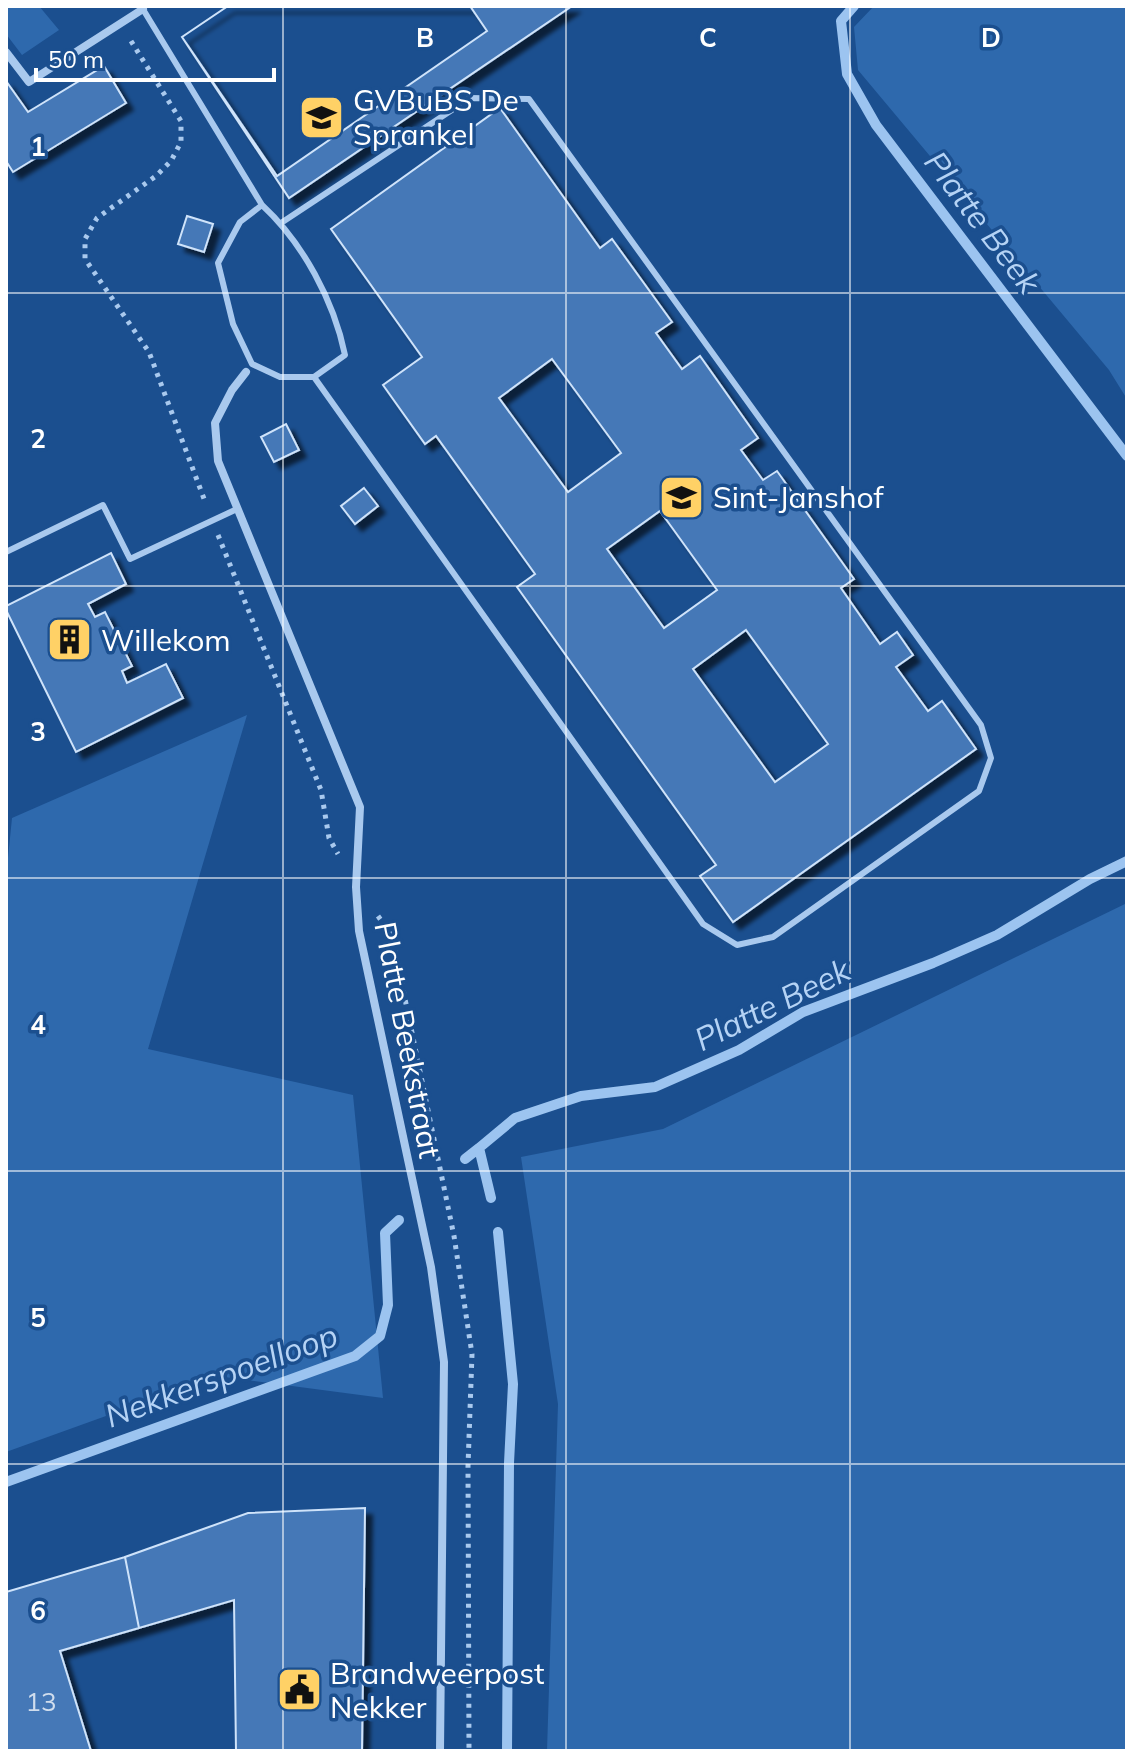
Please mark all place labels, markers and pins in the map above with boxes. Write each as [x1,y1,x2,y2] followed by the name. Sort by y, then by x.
[353,81,519,153] place label: GVBuBS De Sprankel
[298,93,346,141] school or university icon: GVBuBS De Sprankel
[658,473,706,521] school or university icon: Sint-Janshof
[713,478,885,516] place label: Sint-Janshof
[46,616,94,664] building icon: Willekom
[101,621,231,659] place label: Willekom
[330,1654,544,1726] place label: Brandweerpost Nekker
[275,1666,323,1714] public building icon: Brandweerpost Nekker

